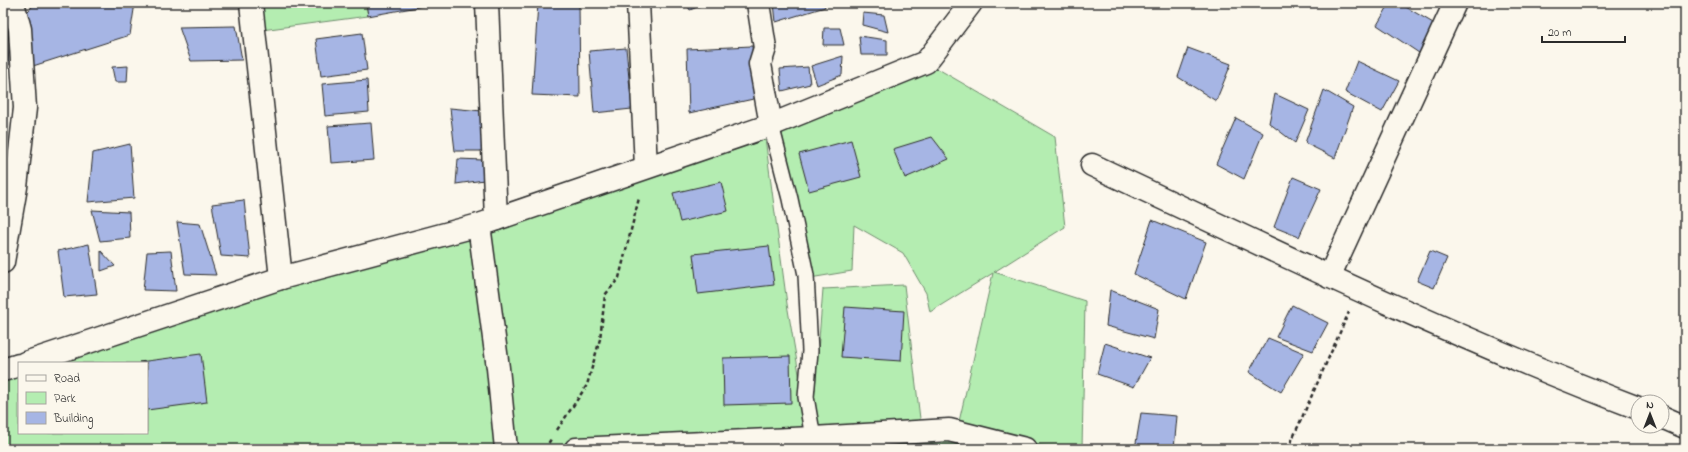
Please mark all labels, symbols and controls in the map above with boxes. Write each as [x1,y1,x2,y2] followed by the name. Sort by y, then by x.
[1542,18,1625,44] scale bar
[1548,24,1571,42] text: 20 m
[18,362,148,434] legend
[54,370,80,388] text: Road
[54,390,76,408] text: Park
[1630,394,1670,434] north arrow
[1646,397,1654,413] text: N
[53,410,93,429] text: Building

